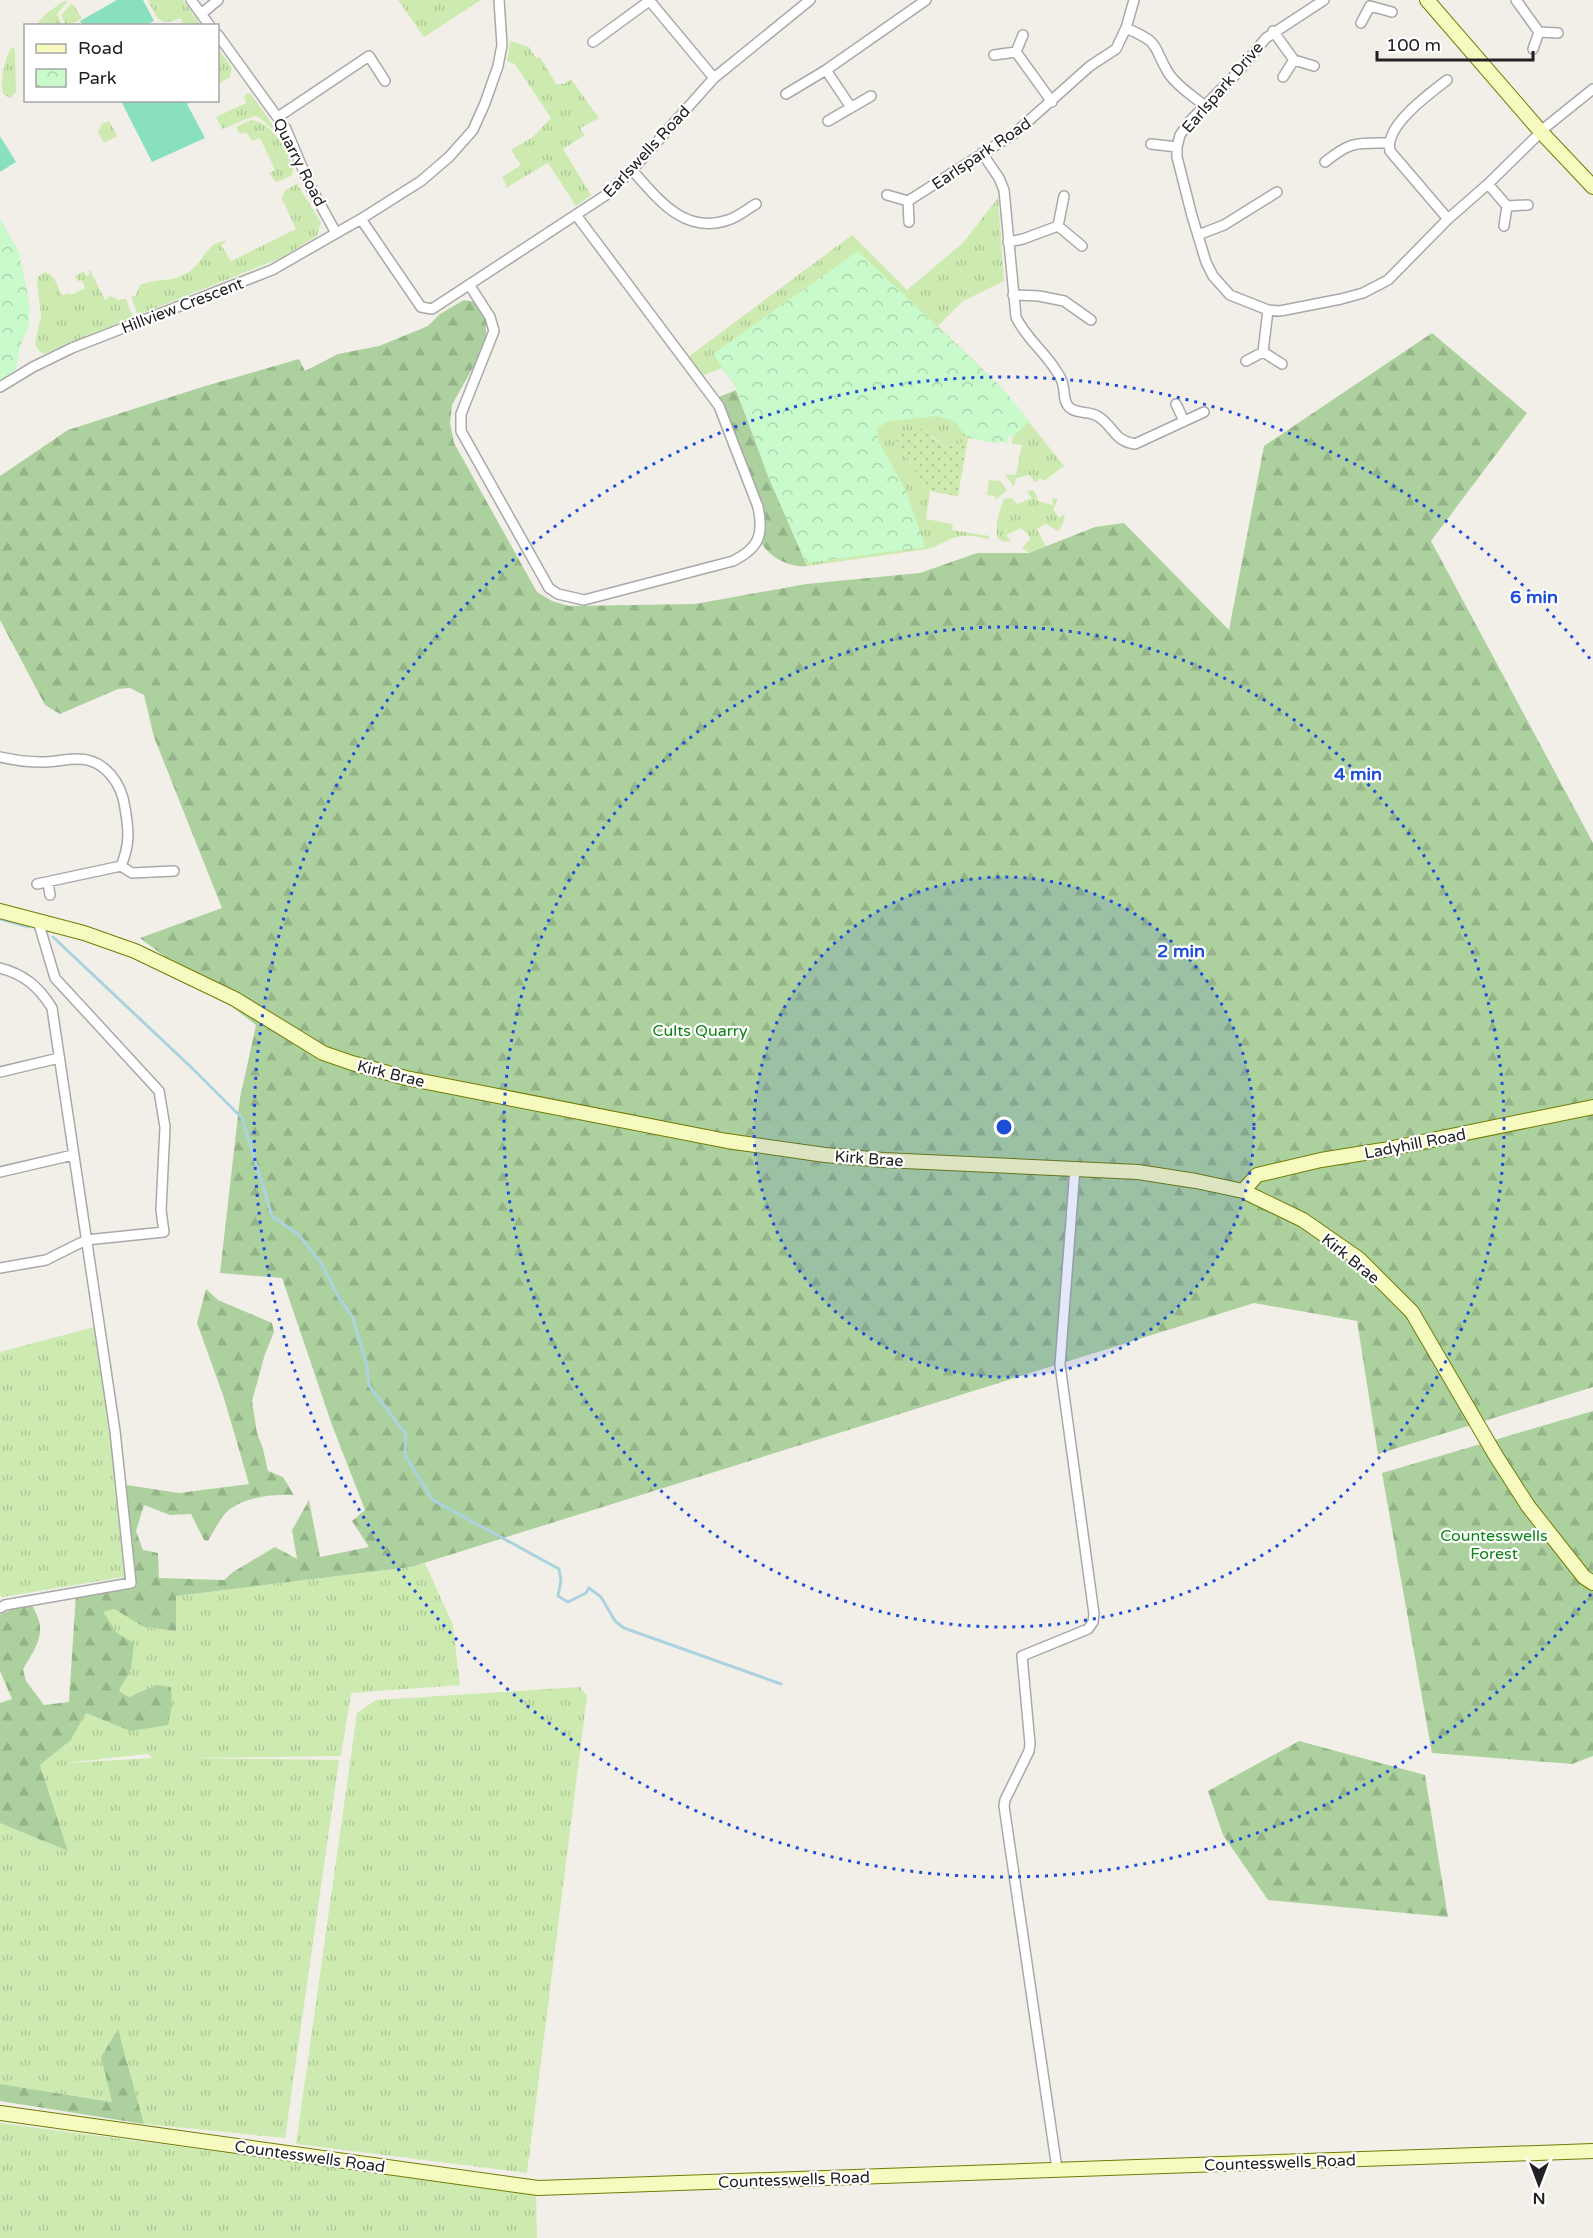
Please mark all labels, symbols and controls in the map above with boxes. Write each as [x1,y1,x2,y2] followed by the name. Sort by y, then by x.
[24,24,219,102] legend
[1377,24,1533,62] scale bar
[1386,34,1441,56] text: 100 m
[78,37,123,59] text: Road
[1178,38,1268,137] street label: Earlspark Drive
[78,67,117,89] text: Park
[599,102,694,202] street label: Earlswells Road
[928,113,1035,194] street label: Earlspark Road
[268,115,330,210] street label: Quarry Road
[119,273,246,338] street label: Hillview Crescent
[1510,586,1558,608] text: 6 min
[1334,763,1382,785] text: 4 min
[1157,940,1205,962] text: 2 min
[652,1021,748,1041] park label: Cults Quarry
[355,1056,427,1092] street label: Kirk Brae
[994,1117,1014,1137] centre of rings
[1363,1124,1468,1164] street label: Ladyhill Road
[834,1147,904,1171] street label: Kirk Brae
[1317,1229,1383,1288] street label: Kirk Brae
[1440,1526,1548,1564] park label: Countesswells Forest
[233,2137,386,2177] street label: Countesswells Road
[1204,2150,1356,2176] street label: Countesswells Road
[1509,2154,1569,2214] north arrow
[718,2167,870,2193] street label: Countesswells Road
[1533,2188,1545,2208] text: N

